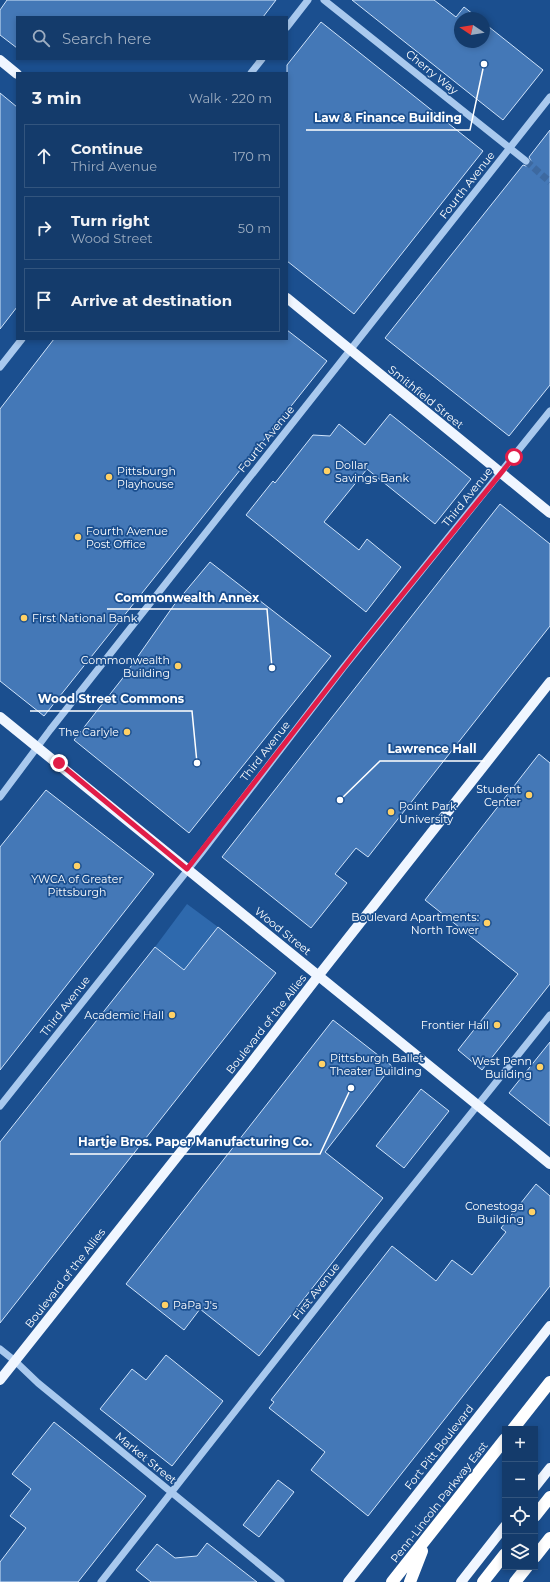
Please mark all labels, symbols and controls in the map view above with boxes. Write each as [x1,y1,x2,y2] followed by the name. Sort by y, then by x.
[454,12,490,48] north arrow
[16,16,288,60] search box
[30,27,52,49] icon: search
[62,29,151,48] text: Search here
[403,47,461,97] street label: Cherry Way
[32,88,82,108] text: 3 min
[189,90,272,106] text: Walk · 220 m
[306,106,470,130] callout: Law & Finance Building
[314,110,462,125] text: Law & Finance Building
[71,139,143,158] text: Continue
[33,145,55,167] icon: ahead
[233,148,271,164] text: 170 m
[436,148,498,222] street label: Fourth Avenue
[71,158,157,174] text: Third Avenue
[71,211,150,230] text: Turn right
[33,217,55,239] icon: right
[238,220,271,236] text: 50 m
[71,230,153,246] text: Wood Street
[33,289,55,311] icon: arrive
[71,291,232,310] text: Arrive at destination
[385,362,467,432] street label: Smithfield Street
[235,402,297,475] street label: Fourth Avenue
[505,448,523,466] route start
[335,458,410,485] place label: Dollar Savings Bank
[117,464,176,491] place label: Pittsburgh Playhouse
[439,464,496,530] street label: Third Avenue
[322,466,332,476] marker: Dollar Savings Bank
[104,472,114,482] marker: Pittsburgh Playhouse
[86,524,168,551] place label: Fourth Avenue Post Office
[73,532,83,542] marker: Fourth Avenue Post Office
[107,585,267,609] callout: Commonwealth Annex
[115,590,260,605] text: Commonwealth Annex
[32,611,138,625] place label: First National Bank
[19,613,29,623] marker: First National Bank
[81,653,170,680] place label: Commonwealth Building
[173,661,183,671] marker: Commonwealth Building
[30,687,192,711] callout: Wood Street Commons
[38,691,185,706] text: Wood Street Commons
[237,718,293,784] street label: Third Avenue
[59,725,119,739] place label: The Carlyle
[122,727,132,737] marker: The Carlyle
[380,737,485,761] callout: Lawrence Hall
[387,741,477,756] text: Lawrence Hall
[50,754,68,772] route end
[476,782,522,809] place label: Student Center
[524,790,534,800] marker: Student Center
[399,799,457,826] place label: Point Park University
[386,807,396,817] marker: Point Park University
[72,861,82,871] marker: YWCA of Greater Pittsburgh
[31,872,123,899] place label: YWCA of Greater Pittsburgh
[252,904,315,958] street label: Wood Street
[351,910,479,937] place label: Boulevard Apartments: North Tower
[482,918,492,928] marker: Boulevard Apartments: North Tower
[223,971,310,1077] street label: Boulevard of the Allies
[37,973,93,1039] street label: Third Avenue
[84,1008,164,1022] place label: Academic Hall
[167,1010,177,1020] marker: Academic Hall
[421,1018,489,1032] place label: Frontier Hall
[492,1020,502,1030] marker: Frontier Hall
[330,1051,424,1078] place label: Pittsburgh Ballet Theater Building
[472,1054,532,1081] place label: West Penn Building
[317,1059,327,1069] marker: Pittsburgh Ballet Theater Building
[535,1062,545,1072] marker: West Penn Building
[70,1130,320,1154] callout: Hartje Bros. Paper Manufacturing Co.
[78,1134,312,1149] text: Hartje Bros. Paper Manufacturing Co.
[465,1199,524,1226] place label: Conestoga Building
[527,1207,537,1217] marker: Conestoga Building
[22,1225,109,1331] street label: Boulevard of the Allies
[289,1259,343,1322] street label: First Avenue
[173,1298,218,1312] place label: PaPa J's
[160,1300,170,1310] marker: PaPa J's
[401,1402,477,1492] street label: Fort Pitt Boulevard
[502,1426,538,1570] map controls
[502,1426,538,1462] button: +
[112,1429,180,1487] street label: Market Street
[387,1438,491,1565] street label: Penn-Lincoln Parkway East
[502,1462,538,1498] button: −
[502,1498,538,1534] button: locate
[502,1534,538,1570] button: layers

